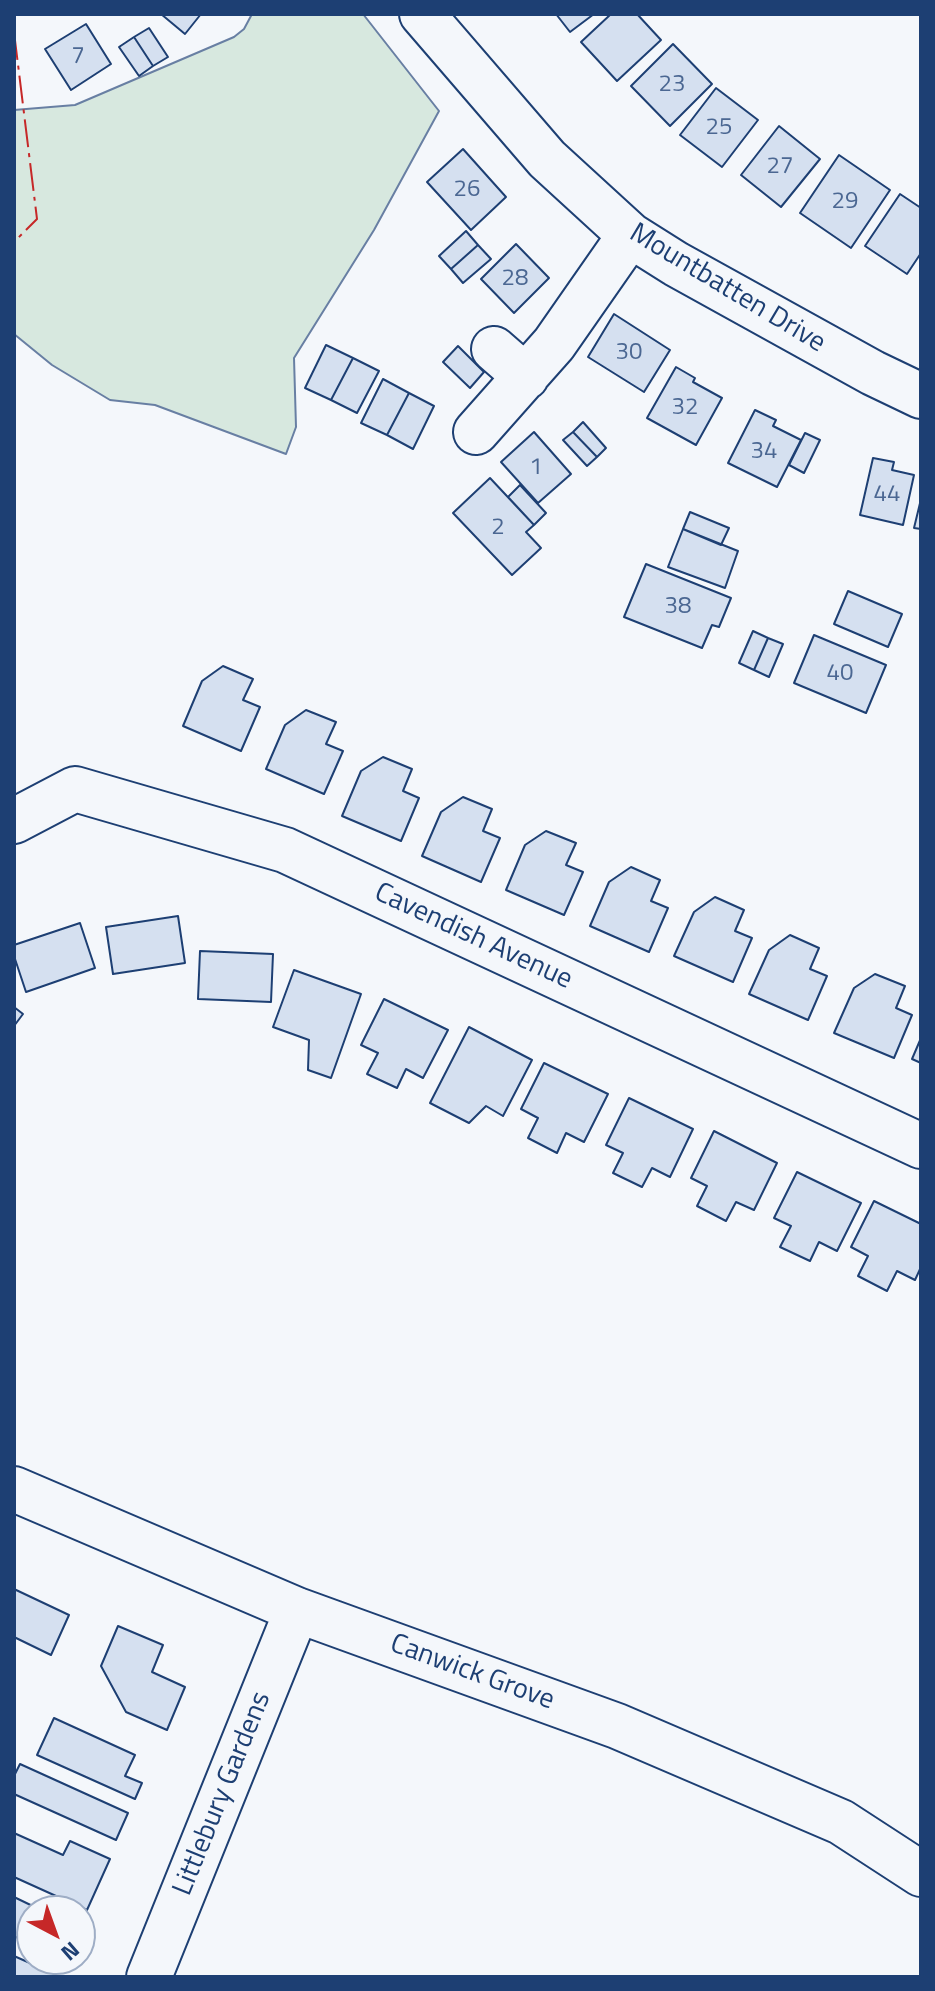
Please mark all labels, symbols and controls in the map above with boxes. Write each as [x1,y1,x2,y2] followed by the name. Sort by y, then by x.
[71,43,85,71] house number: 7
[659,71,685,99] house number: 23
[706,114,732,142] house number: 25
[767,153,793,181] house number: 27
[454,176,480,204] house number: 26
[832,188,858,216] house number: 29
[623,217,831,361] street label: Mountbatten Drive
[502,265,528,293] house number: 28
[616,339,642,367] house number: 30
[672,394,698,422] house number: 32
[751,438,777,466] house number: 34
[529,454,543,482] house number: 1
[874,481,900,509] house number: 44
[491,514,505,542] house number: 2
[665,593,691,621] house number: 38
[827,660,853,688] house number: 40
[369,876,577,998] street label: Cavendish Avenue
[385,1628,559,1718] street label: Canwick Grove
[167,1687,279,1901] street label: Littlebury Gardens
[16,1895,96,1975] north arrow
[54,1934,87,1969] text: N

